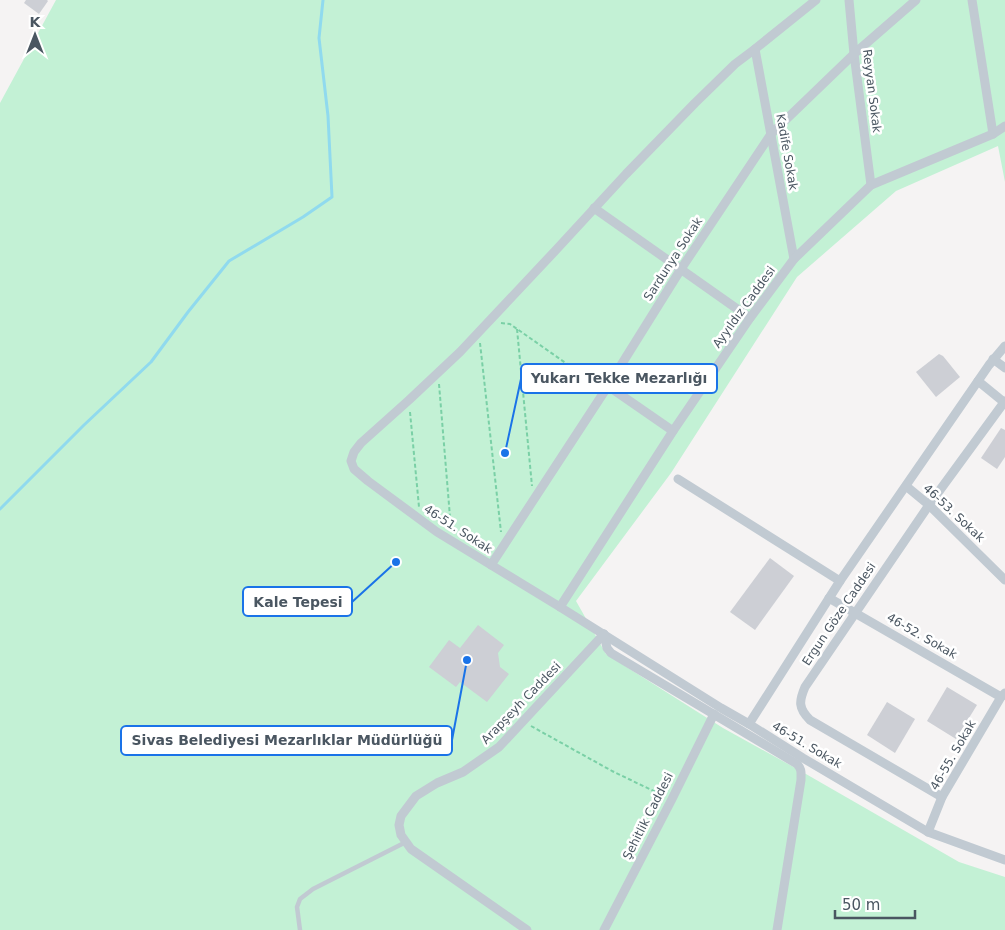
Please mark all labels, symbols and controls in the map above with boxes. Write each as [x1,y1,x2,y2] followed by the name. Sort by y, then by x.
[10,10,60,60] north arrow
[30,14,42,30] text: K
[860,48,884,134] street label: Reyyan Sokak
[773,113,801,191] street label: Kadife Sokak
[641,215,705,303] street label: Sardunya Sokak
[710,264,778,350] street label: Ayyıldız Caddesi
[521,364,717,393] callout: Yukarı Tekke Mezarlığı
[530,370,707,386] text: Yukarı Tekke Mezarlığı
[921,481,988,545] street label: 46-53. Sokak
[421,502,495,556] street label: 46-51. Sokak
[799,560,879,668] street label: Ergun Göze Caddesi
[243,587,352,616] callout: Kale Tepesi
[253,594,343,610] text: Kale Tepesi
[885,610,960,662] street label: 46-52. Sokak
[478,659,564,747] street label: Arapşeyh Caddesi
[927,717,979,792] street label: 46-55. Sokak
[770,719,844,771] street label: 46-51. Sokak
[121,726,452,755] callout: Sivas Belediyesi Mezarlıklar Müdürlüğü
[132,732,442,748] text: Sivas Belediyesi Mezarlıklar Müdürlüğü
[620,770,676,862] street label: Şehitlik Caddesi
[835,888,915,920] scale bar
[842,896,880,914] text: 50 m

